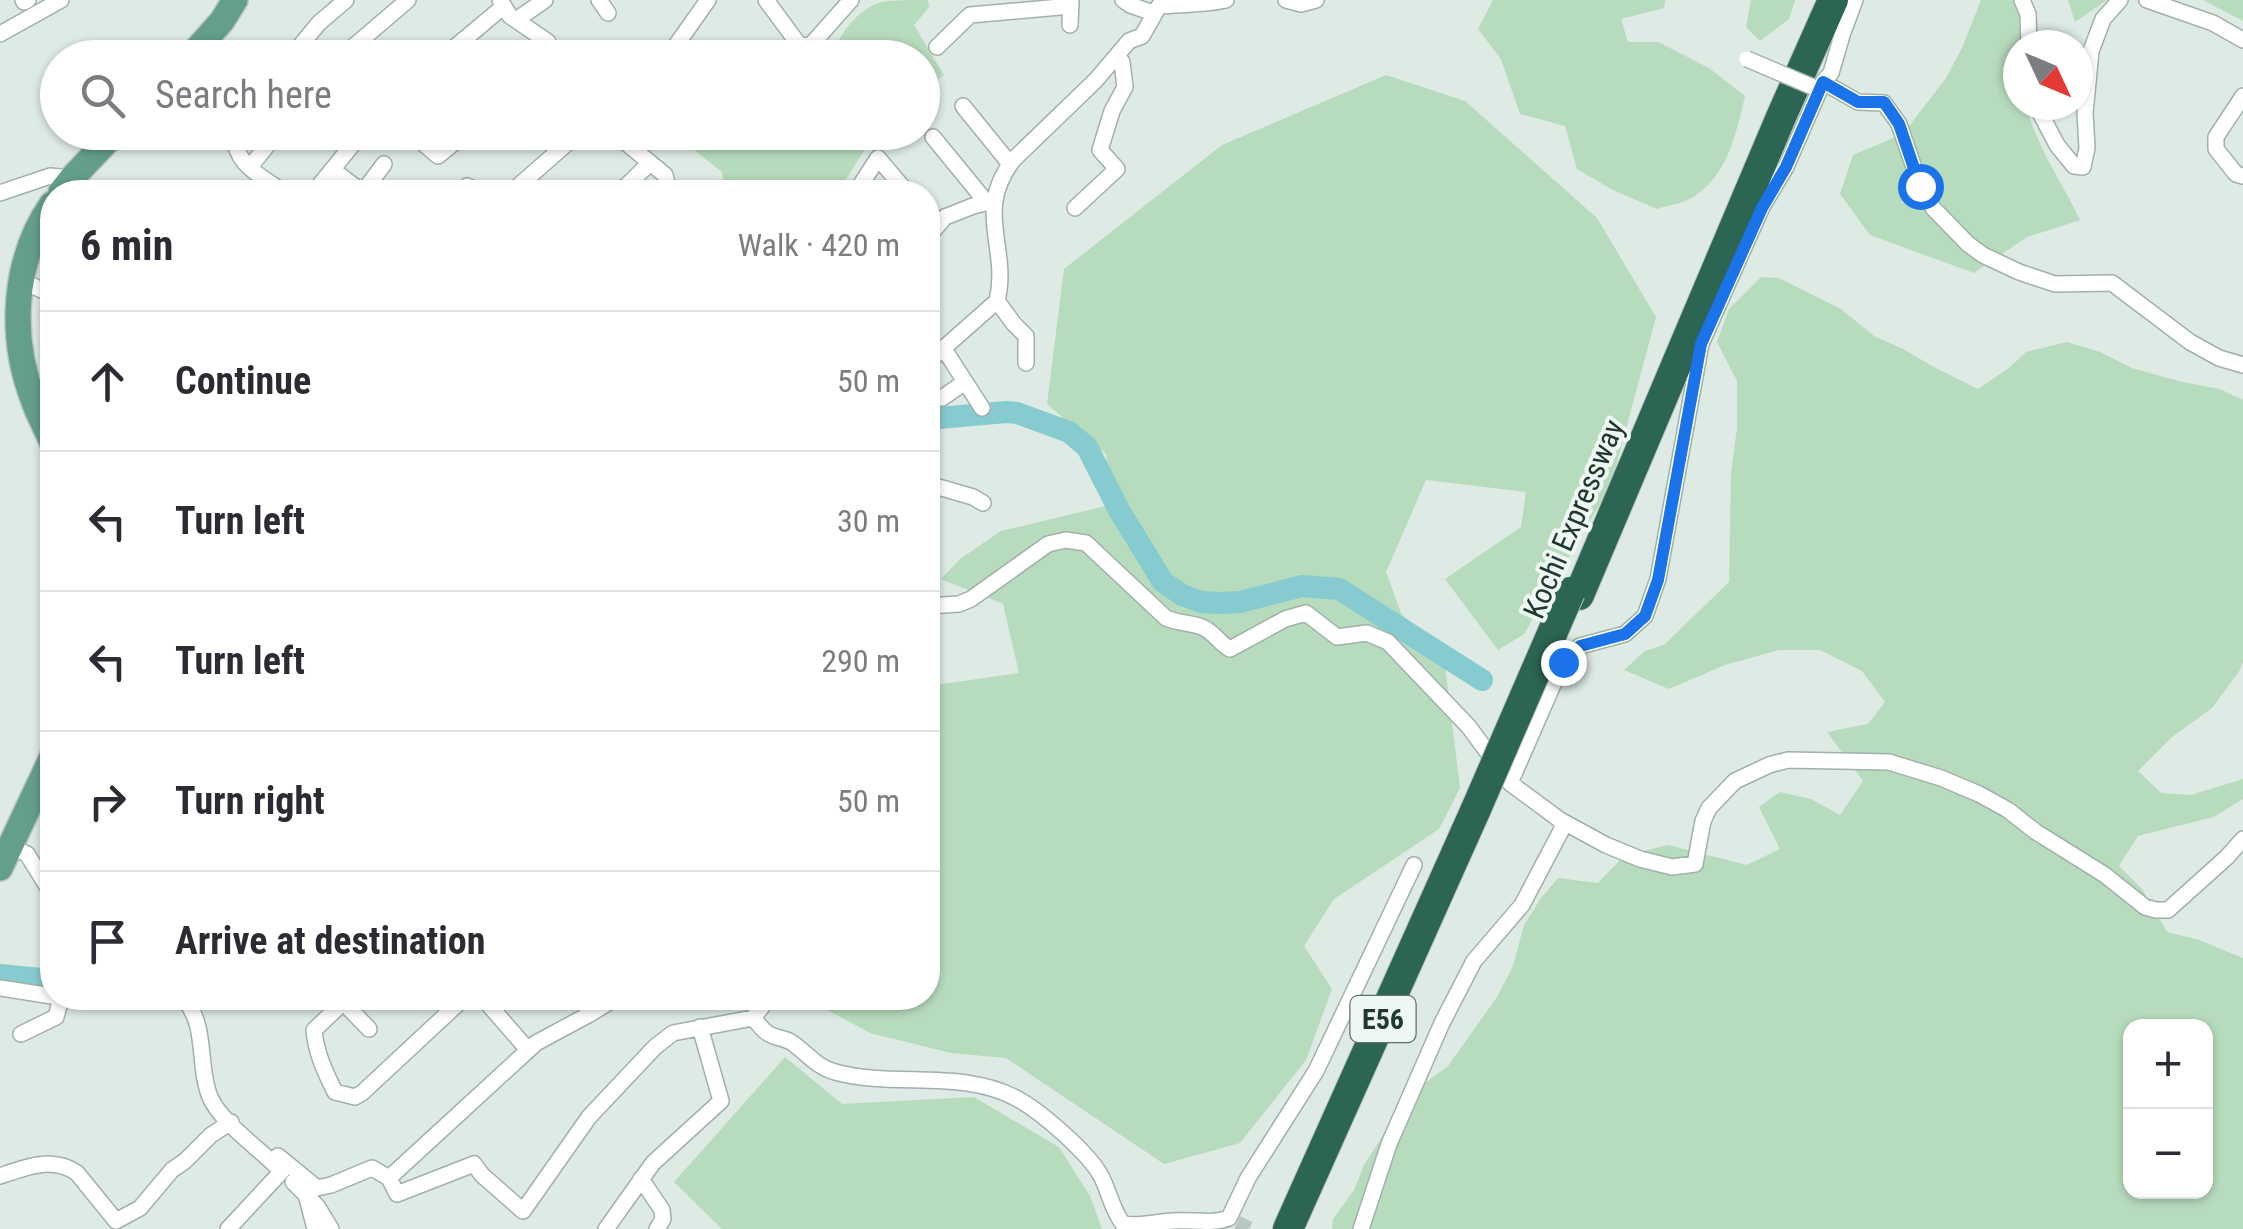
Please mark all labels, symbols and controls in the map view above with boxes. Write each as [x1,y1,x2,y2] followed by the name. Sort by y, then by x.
[2003,30,2093,120] north arrow
[40,40,940,150] search box
[75,68,130,123] icon: search
[155,73,332,117] text: Search here
[1898,164,1944,210] route start
[80,221,173,270] text: 6 min
[738,226,900,264] text: Walk · 420 m
[80,354,135,409] icon: ahead
[175,359,311,403] text: Continue
[837,362,900,400] text: 50 m
[1516,414,1631,623] street label: Kochi Expressway
[80,494,135,549] icon: left
[175,499,305,543] text: Turn left
[837,502,900,540] text: 30 m
[80,634,135,689] icon: left
[175,639,305,683] text: Turn left
[1541,640,1587,686] route end
[821,642,900,680] text: 290 m
[80,774,135,829] icon: right
[175,779,325,823] text: Turn right
[837,782,900,820] text: 50 m
[80,914,135,969] icon: arrive
[175,919,485,963] text: Arrive at destination
[1350,996,1416,1042] road number: E56
[2123,1019,2213,1199] map controls
[2123,1019,2213,1109] button: +
[2123,1109,2213,1199] button: −

